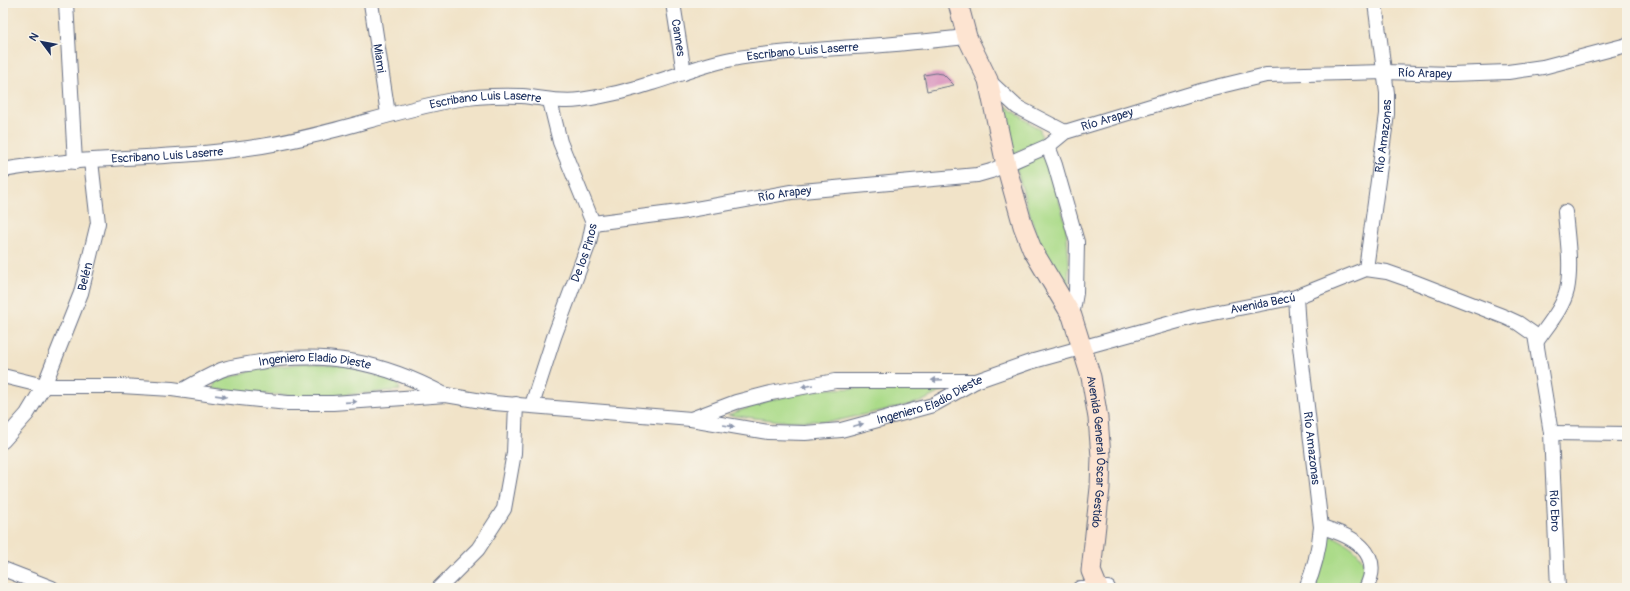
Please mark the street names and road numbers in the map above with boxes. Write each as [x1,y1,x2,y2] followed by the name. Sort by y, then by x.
[668,18,688,58] street label: Cannes
[746,40,859,65] street label: Escribano Luis Laserre
[369,43,389,74] street label: Miami
[1398,65,1452,82] street label: Río Arapey
[428,89,542,113] street label: Escribano Luis Laserre
[1372,99,1395,174] street label: Río Amazonas
[1079,105,1135,135] street label: Río Arapey
[111,144,224,167] street label: Escribano Luis Laserre
[757,183,812,206] street label: Río Arapey
[568,222,601,284] street label: De los Pinos
[75,261,96,292] street label: Belén
[1229,290,1297,318] street label: Avenida Becú
[257,350,373,373] street label: Ingeniero Eladio Dieste
[875,372,985,428] street label: Ingeniero Eladio Dieste
[1083,374,1109,529] street label: Avenida General Óscar Gestido
[1300,411,1323,486] street label: Río Amazonas
[1546,489,1562,533] street label: Río Ebro

